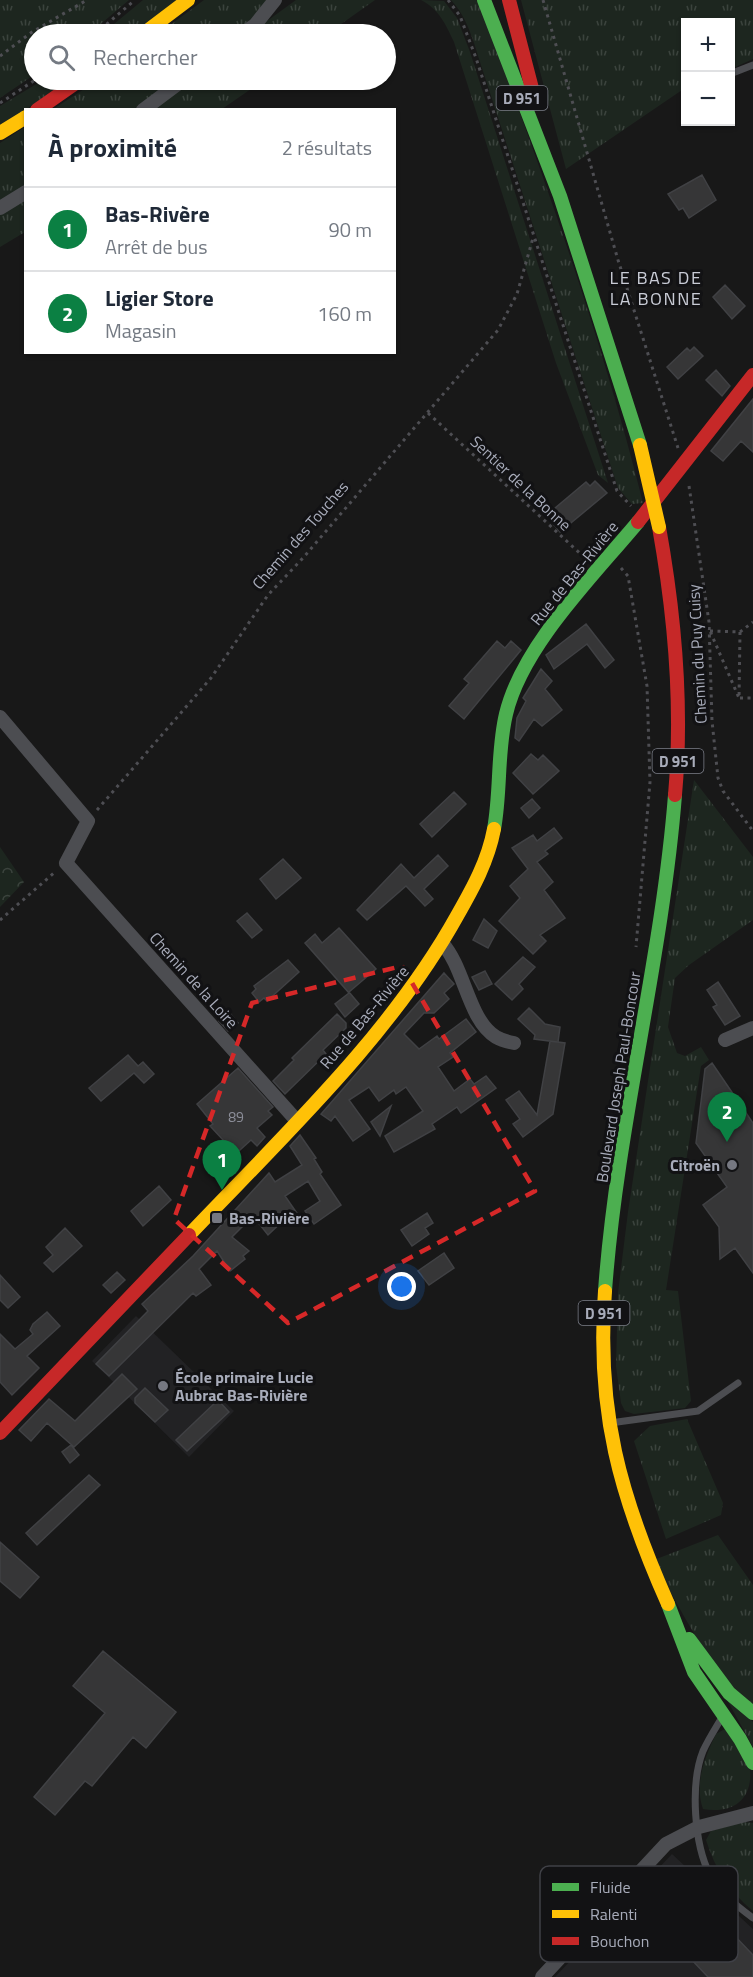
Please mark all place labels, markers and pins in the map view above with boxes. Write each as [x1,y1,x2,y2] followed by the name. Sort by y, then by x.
[708,1092,746,1142] pin: 2
[202,1140,242,1190] pin: 1
[670,1153,720,1177] place label: Citroën
[725,1158,739,1172] marker: Citroën
[229,1206,309,1230] place label: Bas-Rivière
[210,1211,224,1225] marker: Bas-Rivière
[175,1365,313,1407] place label: École primaire Lucie Aubrac Bas-Rivière
[156,1379,170,1393] marker: École primaire Lucie Aubrac Bas-Rivière

